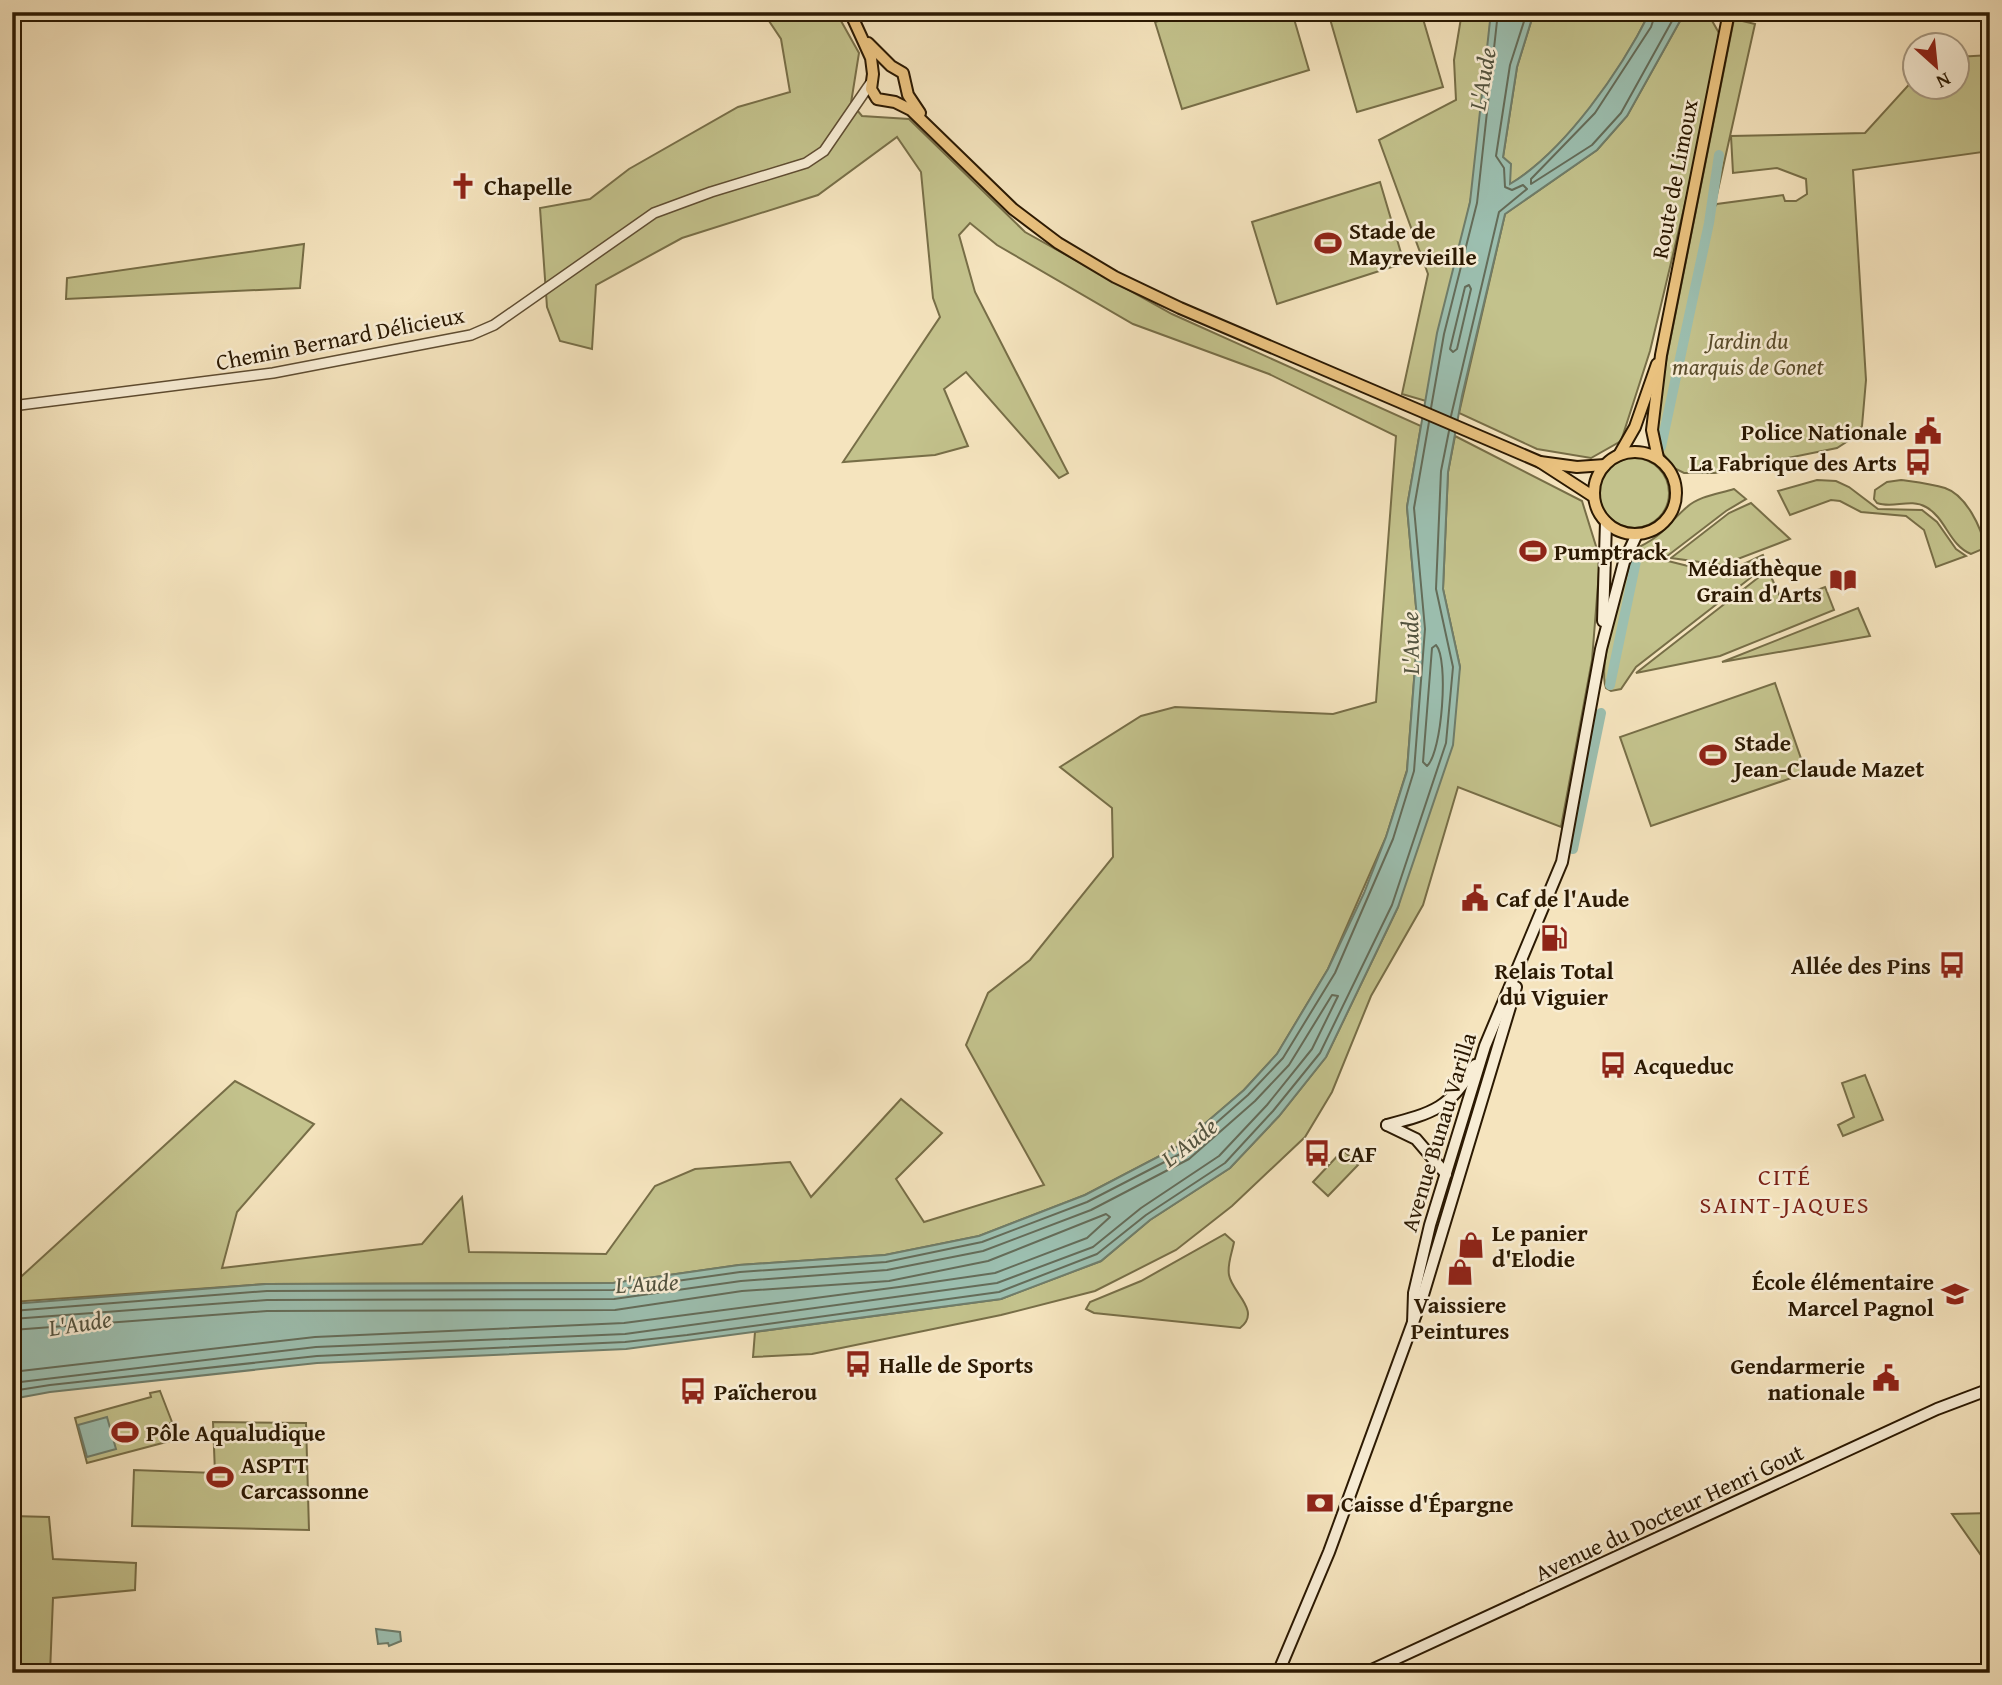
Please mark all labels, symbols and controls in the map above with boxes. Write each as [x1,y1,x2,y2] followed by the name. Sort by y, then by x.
[1900,32,1970,102] north arrow
[1459,44,1505,114] water label: L'Aude
[1931,66,1956,97] text: N
[1642,96,1706,262] street label: Route de Limoux
[484,170,572,203] place label: Chapelle
[448,171,478,201] church icon: Chapelle
[1349,214,1477,273] place label: Stade de Mayrevieille
[1313,228,1343,258] sports icon: Stade de Mayrevieille
[213,298,467,378] street label: Chemin Bernard Délicieux
[1672,324,1825,383] park label: Jardin du marquis de Gonet
[1741,415,1907,448] place label: Police Nationale
[1913,416,1943,446] public building icon: Police Nationale
[1689,446,1897,479] place label: La Fabrique des Arts
[1903,447,1933,477] bus stop icon: La Fabrique des Arts
[1554,535,1668,568] place label: Pumptrack
[1518,536,1548,566] sports icon: Pumptrack
[1688,551,1822,610] place label: Médiathèque Grain d'Arts
[1828,565,1858,595] library icon: Médiathèque Grain d'Arts
[1392,611,1428,676] water label: L'Aude
[1730,726,1924,785] place label: Stade Jean-Claude Mazet
[1698,740,1728,770] sports icon: Stade Jean-Claude Mazet
[1496,882,1629,915] place label: Caf de l'Aude
[1460,883,1490,913] public building icon: Caf de l'Aude
[1539,923,1569,953] fuel station icon: Relais Total du Viguier
[1791,949,1931,982] place label: Allée des Pins
[1937,950,1967,980] bus stop icon: Allée des Pins
[1494,954,1614,1013] place label: Relais Total du Viguier
[1392,1028,1484,1236] street label: Avenue Bunau Varilla
[1634,1049,1734,1082] place label: Acqueduc
[1598,1050,1628,1080] bus stop icon: Acqueduc
[1153,1109,1225,1176] water label: L'Aude
[1338,1137,1377,1170] place label: CAF
[1302,1138,1332,1168] bus stop icon: CAF
[1699,1159,1871,1222] district label: CITÉ SAINT-JAQUES
[1492,1216,1588,1275] place label: Le panier d'Elodie
[1456,1230,1486,1260] shop icon: Le panier d'Elodie
[1445,1257,1475,1287] shop icon: Vaissiere Peintures
[614,1264,680,1302] water label: L'Aude
[1752,1265,1934,1324] place label: École élémentaire Marcel Pagnol
[1940,1279,1970,1309] school or university icon: École élémentaire Marcel Pagnol
[1411,1288,1509,1347] place label: Vaissiere Peintures
[45,1301,114,1345] water label: L'Aude
[879,1348,1034,1381] place label: Halle de Sports
[843,1349,873,1379] bus stop icon: Halle de Sports
[1731,1349,1865,1408] place label: Gendarmerie nationale
[1871,1363,1901,1393] public building icon: Gendarmerie nationale
[714,1375,818,1408] place label: Païcherou
[678,1376,708,1406] bus stop icon: Païcherou
[146,1416,326,1449] place label: Pôle Aqualudique
[110,1417,140,1447] sports icon: Pôle Aqualudique
[1529,1435,1809,1589] street label: Avenue du Docteur Henri Gout
[241,1448,369,1507] place label: ASPTT Carcassonne
[205,1462,235,1492] sports icon: ASPTT Carcassonne
[1341,1487,1513,1520] place label: Caisse d'Épargne
[1305,1488,1335,1518] bank icon: Caisse d'Épargne

